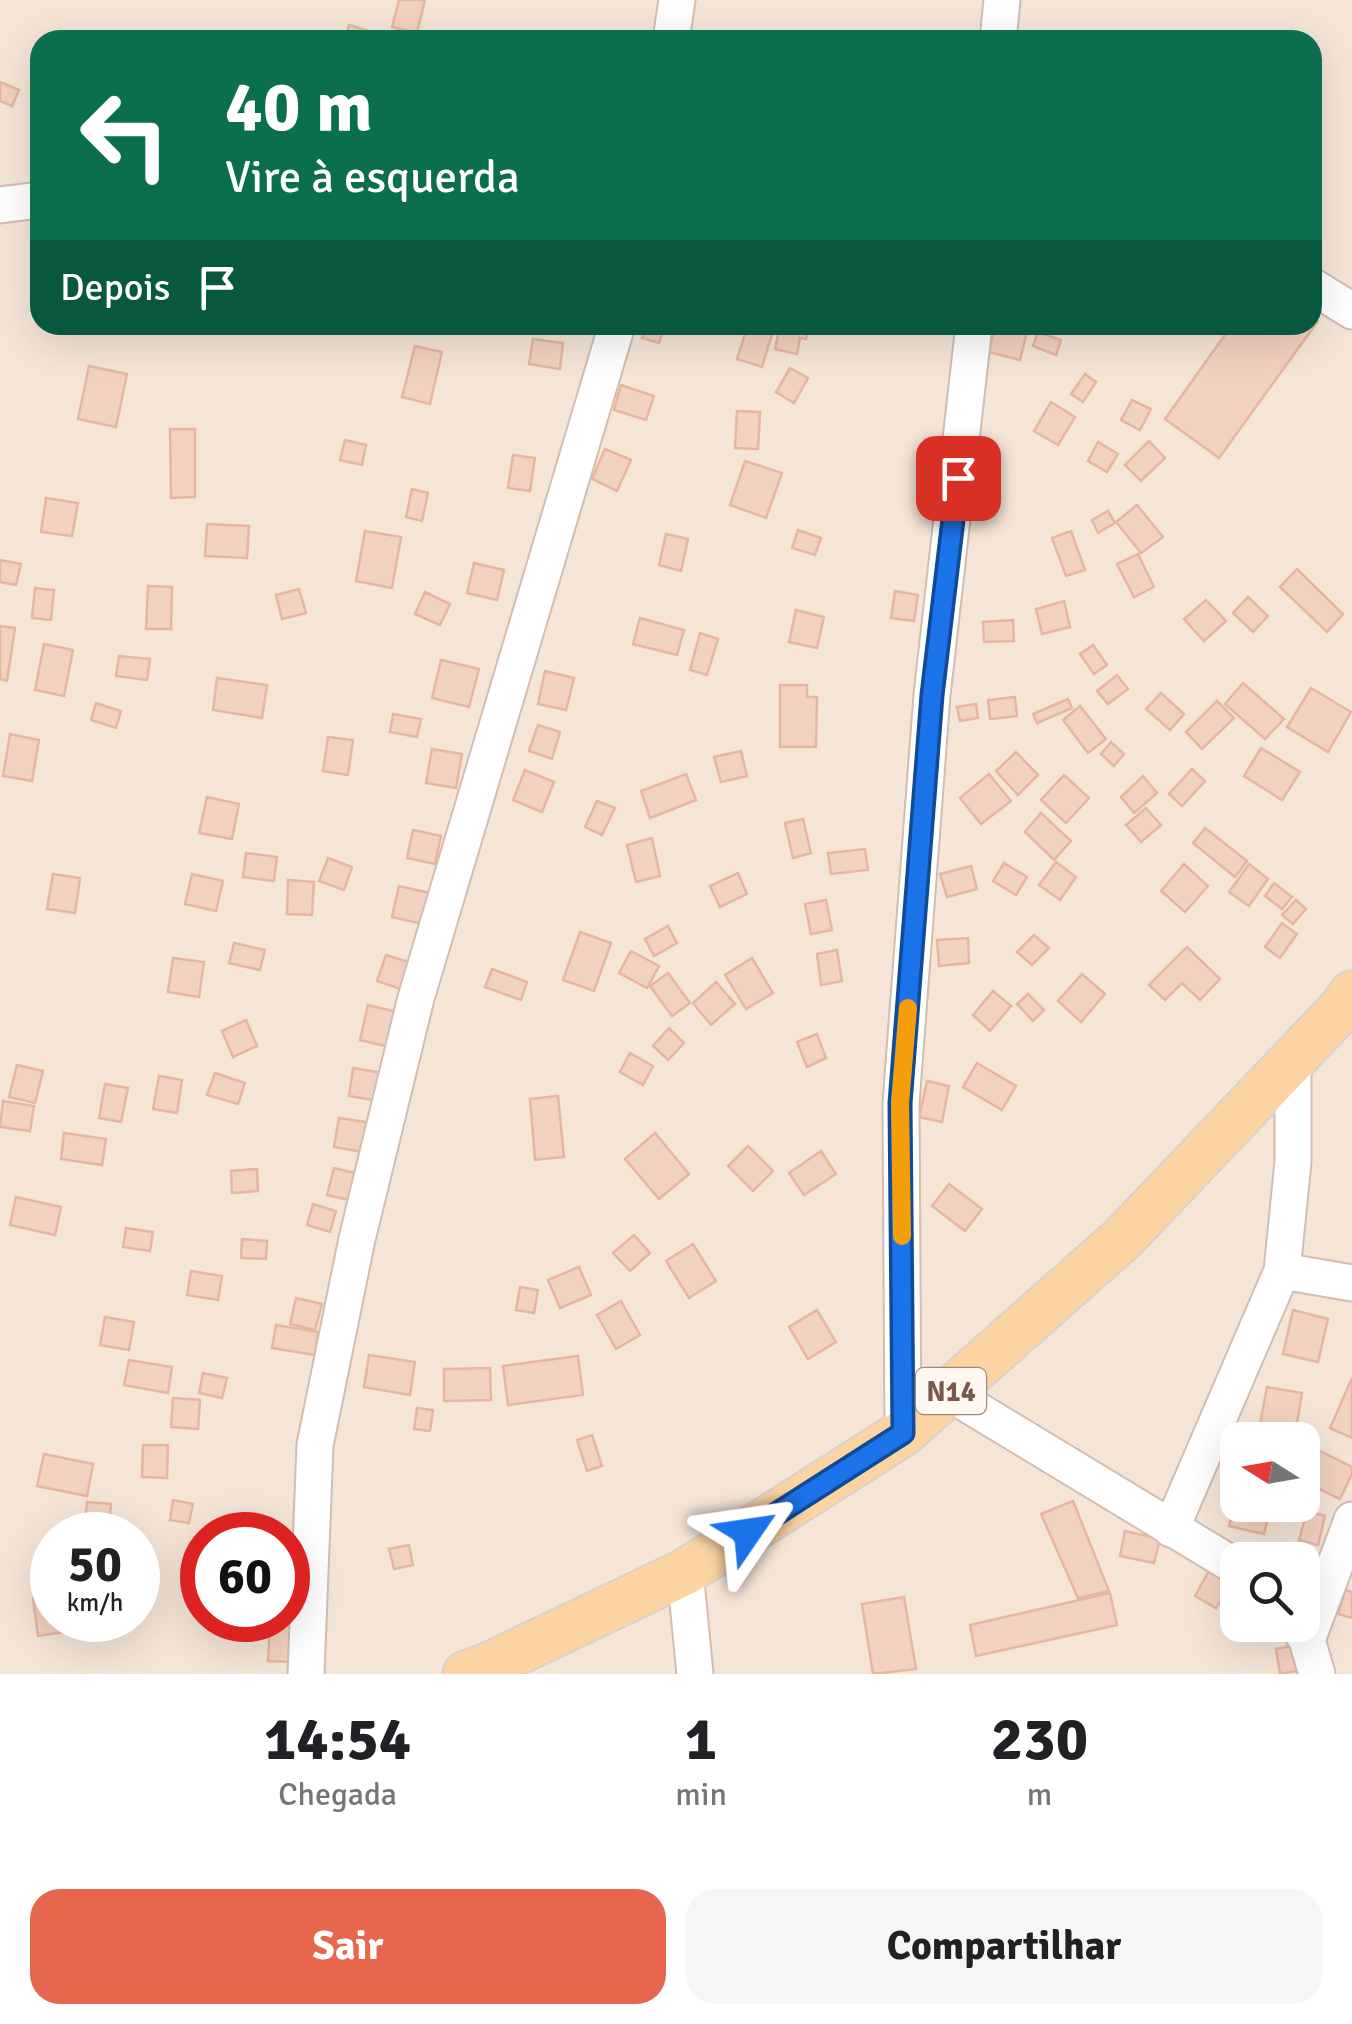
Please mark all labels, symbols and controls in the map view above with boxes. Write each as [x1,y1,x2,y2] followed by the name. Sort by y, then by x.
[225,64,373,150] text: 40 m
[60,70,190,200] icon: left
[225,150,520,205] text: Vire à esquerda
[190,260,245,315] icon: arrive
[60,264,170,311] text: Depois
[916,436,1001,521] pin
[931,451,986,506] icon: arrive
[916,1368,986,1414] road number: N14
[1220,1422,1320,1522] north arrow
[1220,1422,1320,1642] map controls
[696,1480,800,1584] position arrow
[180,1512,310,1642] speed limit sign: 60
[68,1534,122,1596] text: 50
[1220,1542,1320,1642] button: search
[67,1587,123,1618] text: km/h
[264,1703,411,1777] text: 14:54
[685,1703,717,1777] text: 1
[991,1703,1088,1777] text: 230
[278,1775,397,1814] text: Chegada
[675,1775,727,1814] text: min
[1027,1775,1052,1814] text: m
[30,1889,666,2004] button: Sair
[686,1889,1322,2004] button: Compartilhar

